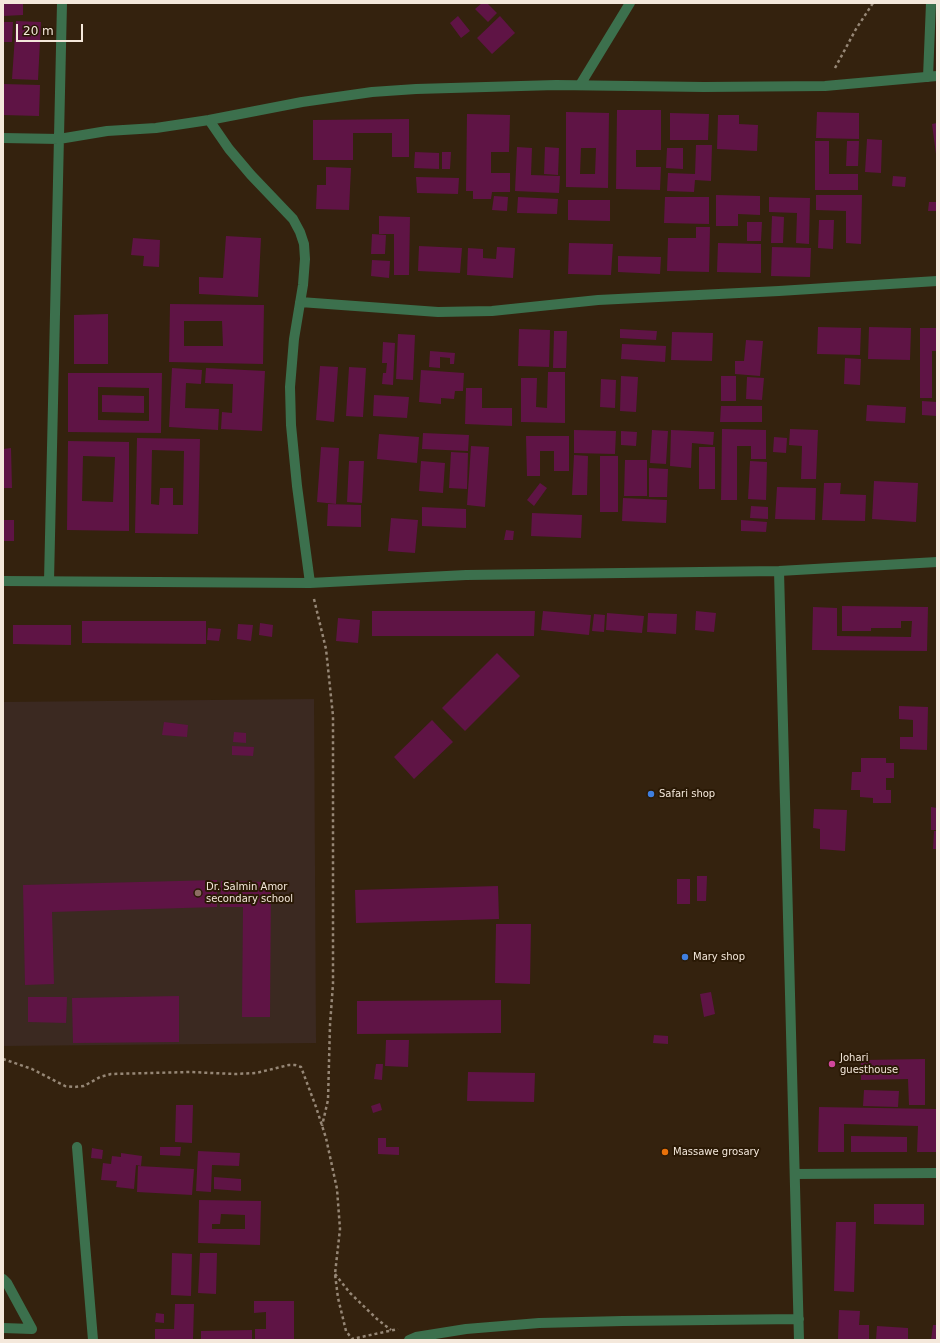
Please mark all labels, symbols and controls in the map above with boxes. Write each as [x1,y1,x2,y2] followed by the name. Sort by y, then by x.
[18,16,85,42] scale bar
[23,24,54,38] text: 20 m
[659,788,715,800] place label: Safari shop
[646,789,656,799] marker: Safari shop
[206,881,293,904] place label: Dr. Salmin Amor secondary school
[193,888,203,898] marker: Dr. Salmin Amor secondary school
[693,951,745,963] place label: Mary shop
[680,952,690,962] marker: Mary shop
[840,1052,898,1076] place label: Johari guesthouse
[827,1059,837,1069] marker: Johari guesthouse
[673,1146,760,1158] place label: Massawe grosary
[660,1147,670,1157] marker: Massawe grosary

